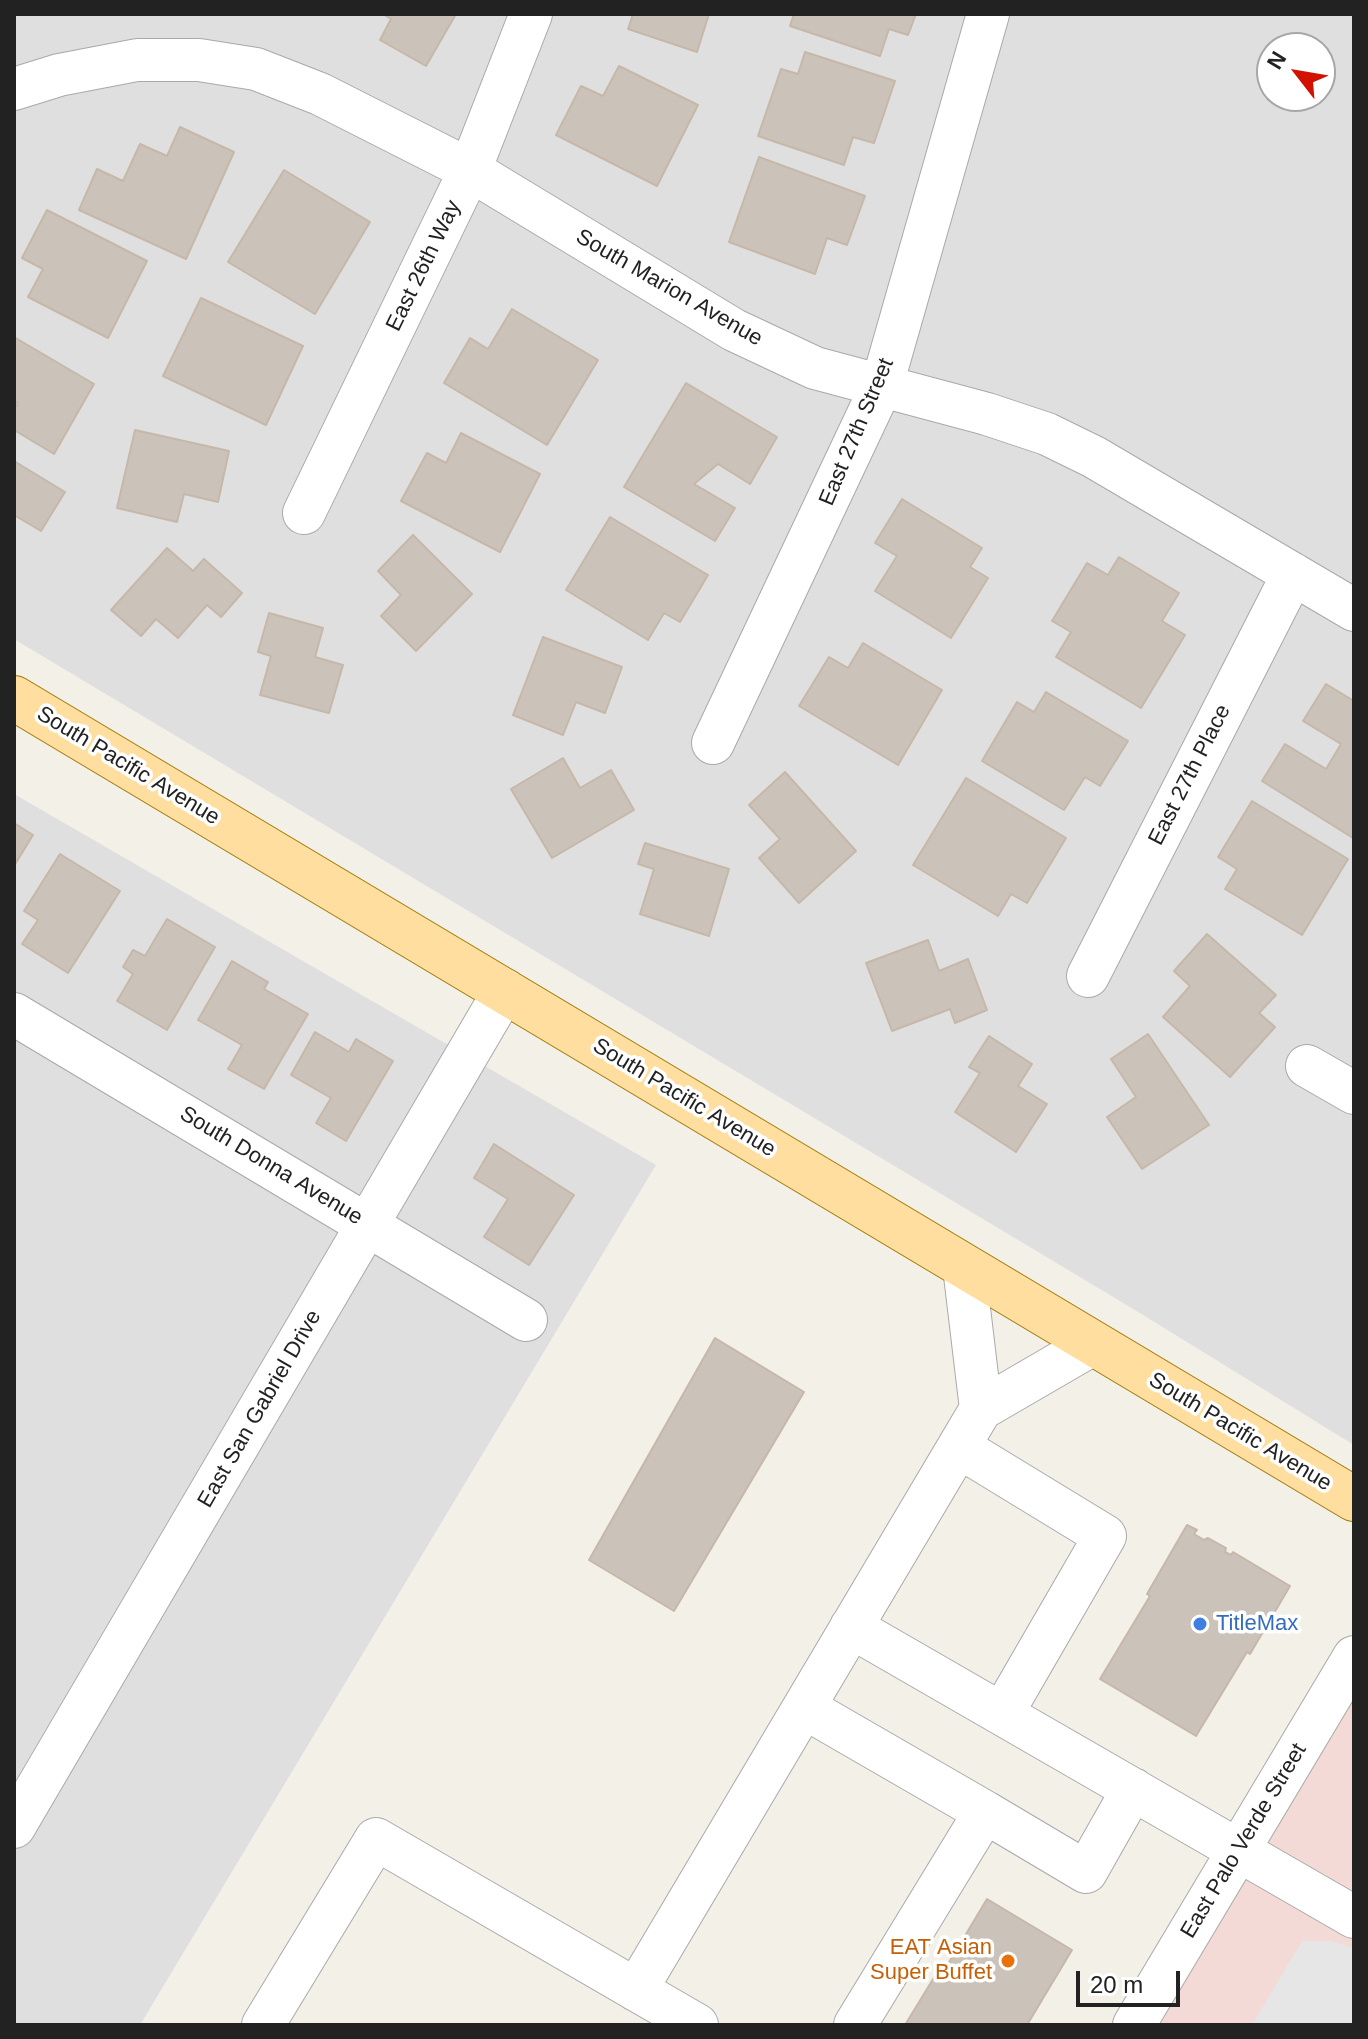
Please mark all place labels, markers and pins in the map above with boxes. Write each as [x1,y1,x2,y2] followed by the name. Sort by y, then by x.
[1216,1611,1298,1637] place label: TitleMax
[1191,1615,1209,1633] marker: TitleMax
[870,1935,992,1986] place label: EAT Asian Super Buffet
[999,1952,1017,1970] marker: EAT Asian Super Buffet

